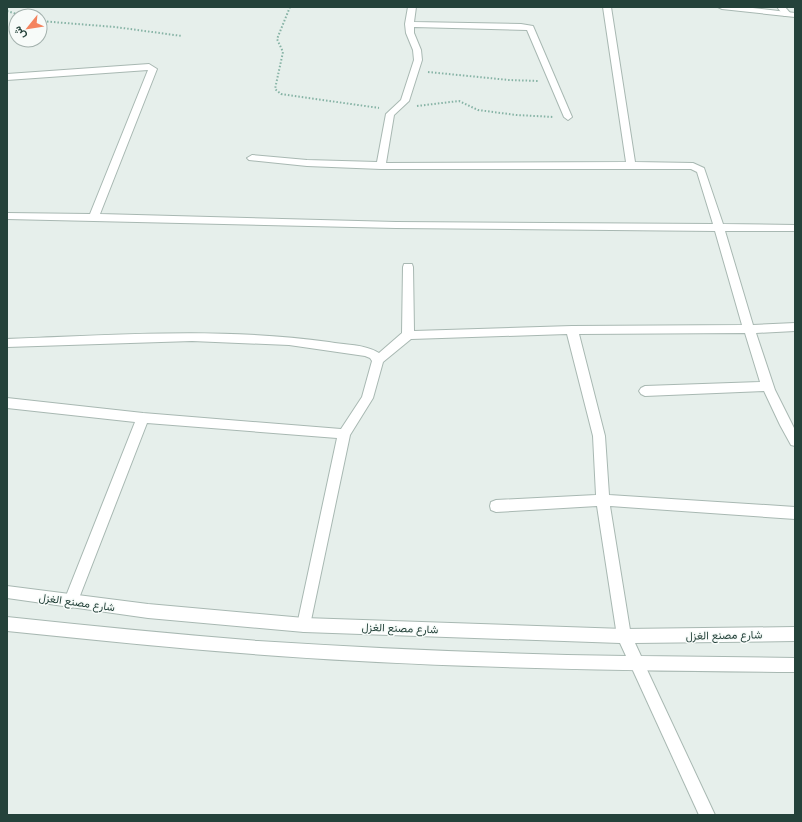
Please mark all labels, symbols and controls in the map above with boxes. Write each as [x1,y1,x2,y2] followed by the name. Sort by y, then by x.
[8,8,48,48] north arrow
[10,24,29,42] text: ش
[38,590,116,615] street label: شارع مصنع الغزل
[361,620,439,637] street label: شارع مصنع الغزل
[686,627,763,644] street label: شارع مصنع الغزل

